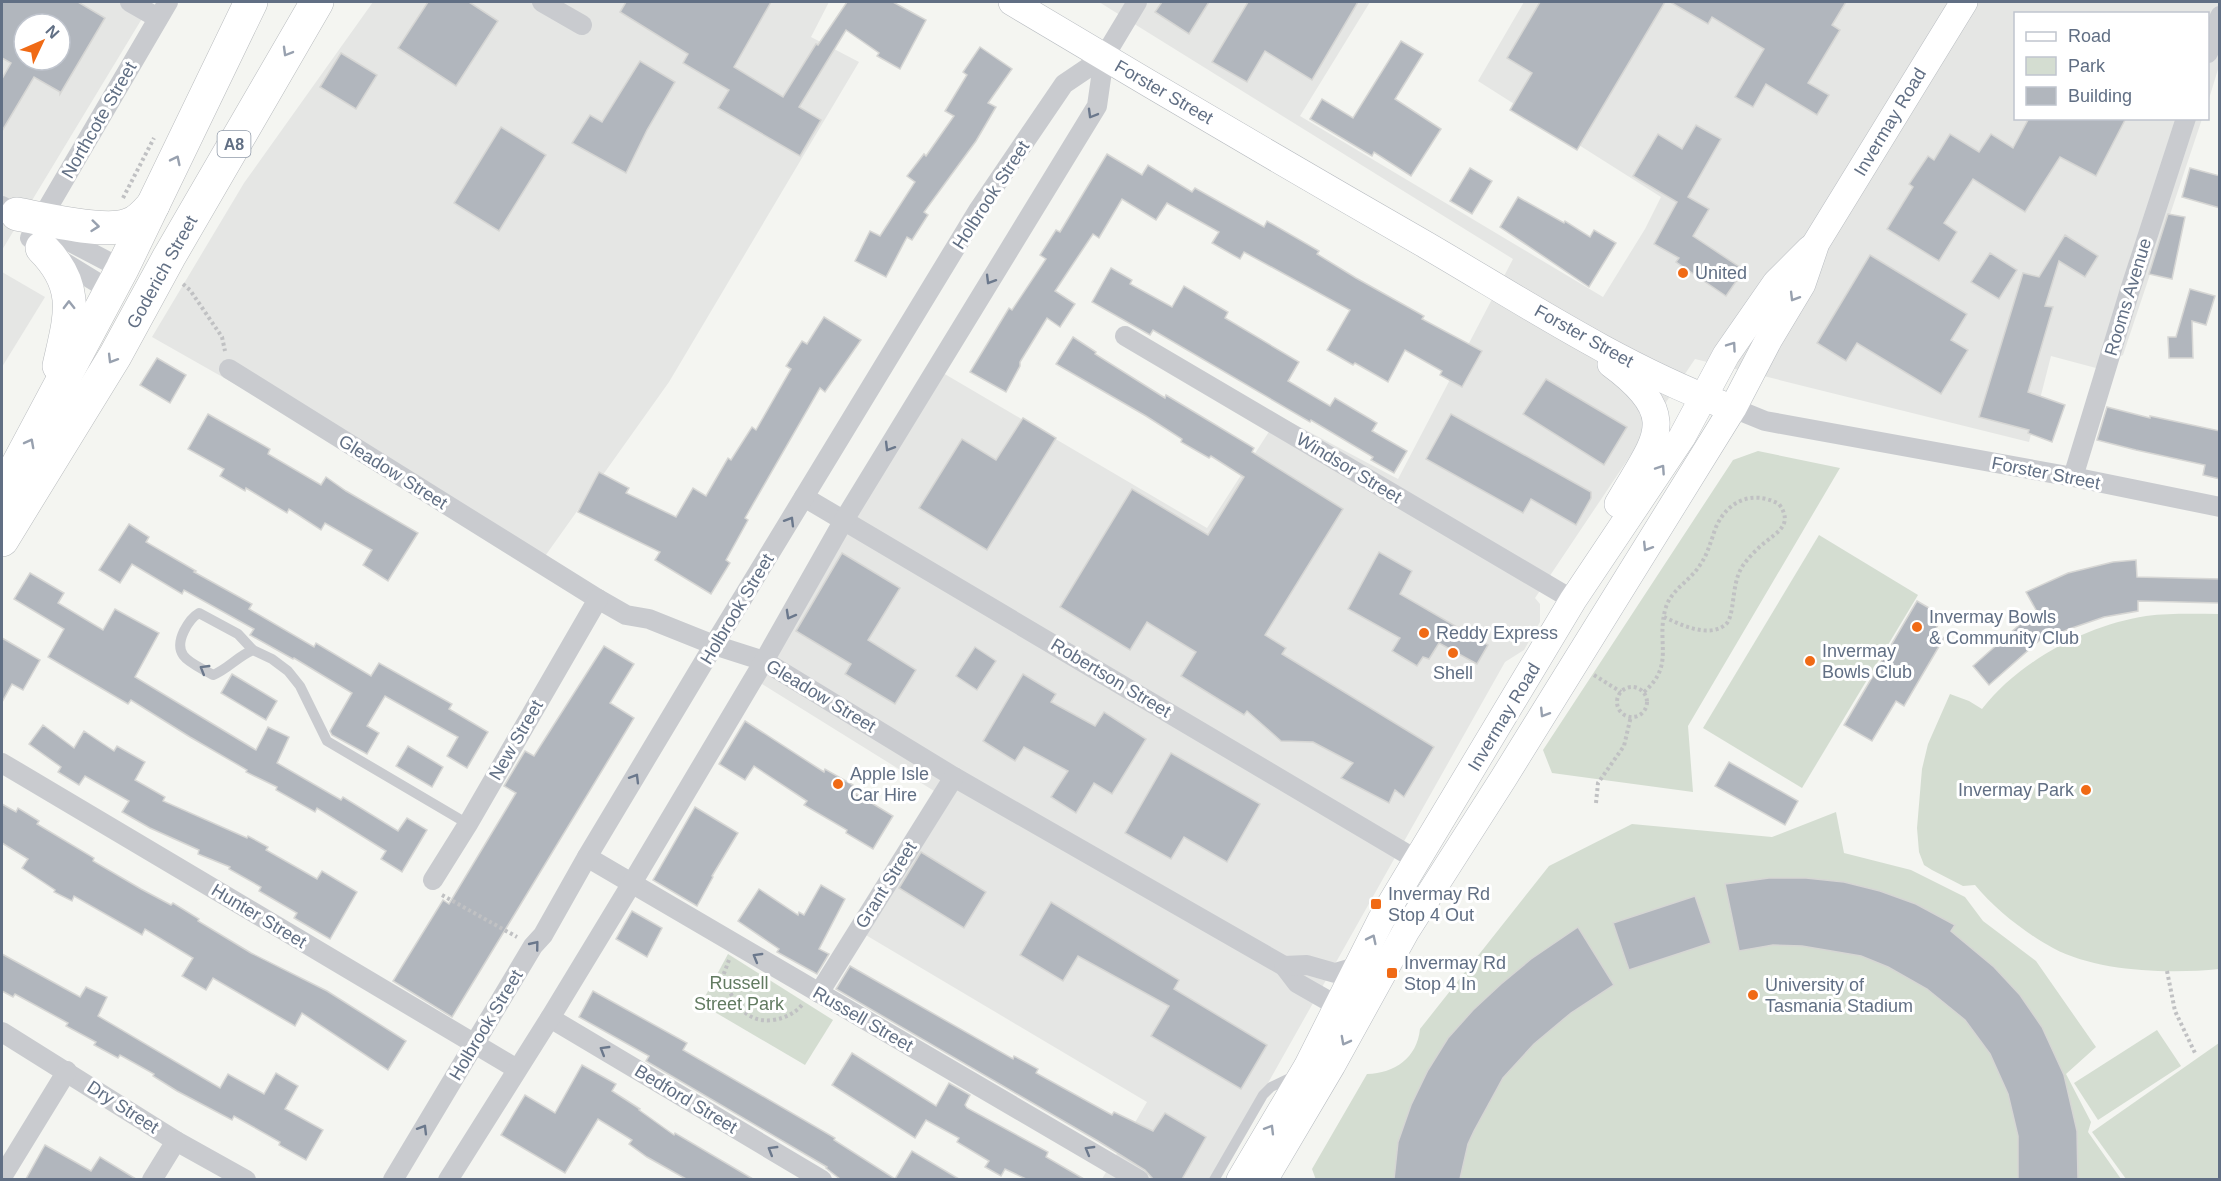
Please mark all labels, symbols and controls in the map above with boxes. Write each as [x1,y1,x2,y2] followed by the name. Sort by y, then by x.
[12,12,72,72] north arrow
[2014,12,2209,120] legend
[42,22,63,42] text: N
[2068,26,2111,46] text: Road
[283,46,295,56] one-way arrow
[1111,56,1217,128] street label: Forster Street
[2068,56,2106,76] text: Park
[58,58,140,182] street label: Northcote Street
[1850,65,1930,179] street label: Invermay Road
[2068,86,2132,106] text: Building
[1088,108,1099,118] one-way arrow
[218,131,250,157] road number: A8
[949,137,1033,253] street label: Holbrook Street
[168,156,180,167] one-way arrow
[123,212,201,332] street label: Goderich Street
[91,219,100,232] one-way arrow
[2101,236,2155,358] street label: Rooms Avenue
[1695,263,1747,283] place label: United
[1676,266,1690,280] marker: United
[986,274,998,284] one-way arrow
[1790,291,1801,301] one-way arrow
[63,300,75,309] one-way arrow
[1531,301,1637,371] street label: Forster Street
[1725,341,1736,352] one-way arrow
[108,353,120,363] one-way arrow
[1293,429,1405,507] street label: Windsor Street
[335,431,451,513] street label: Gleadow Street
[23,438,34,449] one-way arrow
[884,441,896,451] one-way arrow
[1990,453,2102,493] street label: Forster Street
[1654,465,1665,476] one-way arrow
[782,517,794,527] one-way arrow
[1643,541,1655,551] one-way arrow
[696,550,778,668] street label: Holbrook Street
[1929,607,2079,648] place label: Invermay Bowls & Community Club
[786,609,797,619] one-way arrow
[1910,620,1924,634] marker: Invermay Bowls & Community Club
[1436,623,1558,643] place label: Reddy Express
[1417,626,1431,640] marker: Reddy Express
[1048,634,1174,722] street label: Robertson Street
[1822,641,1912,682] place label: Invermay Bowls Club
[1446,646,1460,660] marker: Shell
[1803,654,1817,668] marker: Invermay Bowls Club
[763,655,879,737] street label: Gleadow Street
[1464,660,1544,774] street label: Invermay Road
[1433,663,1473,683] place label: Shell
[200,665,210,677] one-way arrow
[485,696,547,784] street label: New Street
[1540,707,1552,717] one-way arrow
[850,764,929,805] place label: Apple Isle Car Hire
[628,774,639,784] one-way arrow
[831,777,845,791] marker: Apple Isle Car Hire
[1958,780,2075,800] place label: Invermay Park
[2079,783,2093,797] marker: Invermay Park
[852,838,920,932] street label: Grant Street
[208,880,310,952] street label: Hunter Street
[1388,884,1490,925] place label: Invermay Rd Stop 4 Out
[1369,897,1383,911] marker: Invermay Rd Stop 4 Out
[1365,935,1377,946] one-way arrow
[528,941,539,952] one-way arrow
[753,952,763,964] one-way arrow
[1404,953,1506,994] place label: Invermay Rd Stop 4 In
[445,966,527,1084] street label: Holbrook Street
[1385,966,1399,980] marker: Invermay Rd Stop 4 In
[694,973,785,1014] park label: Russell Street Park
[1765,975,1913,1016] place label: University of Tasmania Stadium
[809,982,917,1056] street label: Russell Street
[1746,988,1760,1002] marker: University of Tasmania Stadium
[1341,1035,1352,1045] one-way arrow
[600,1046,610,1057] one-way arrow
[631,1061,741,1137] street label: Bedford Street
[84,1077,162,1137] street label: Dry Street
[416,1125,427,1135] one-way arrow
[1263,1125,1274,1135] one-way arrow
[768,1145,778,1157] one-way arrow
[1085,1146,1095,1157] one-way arrow

